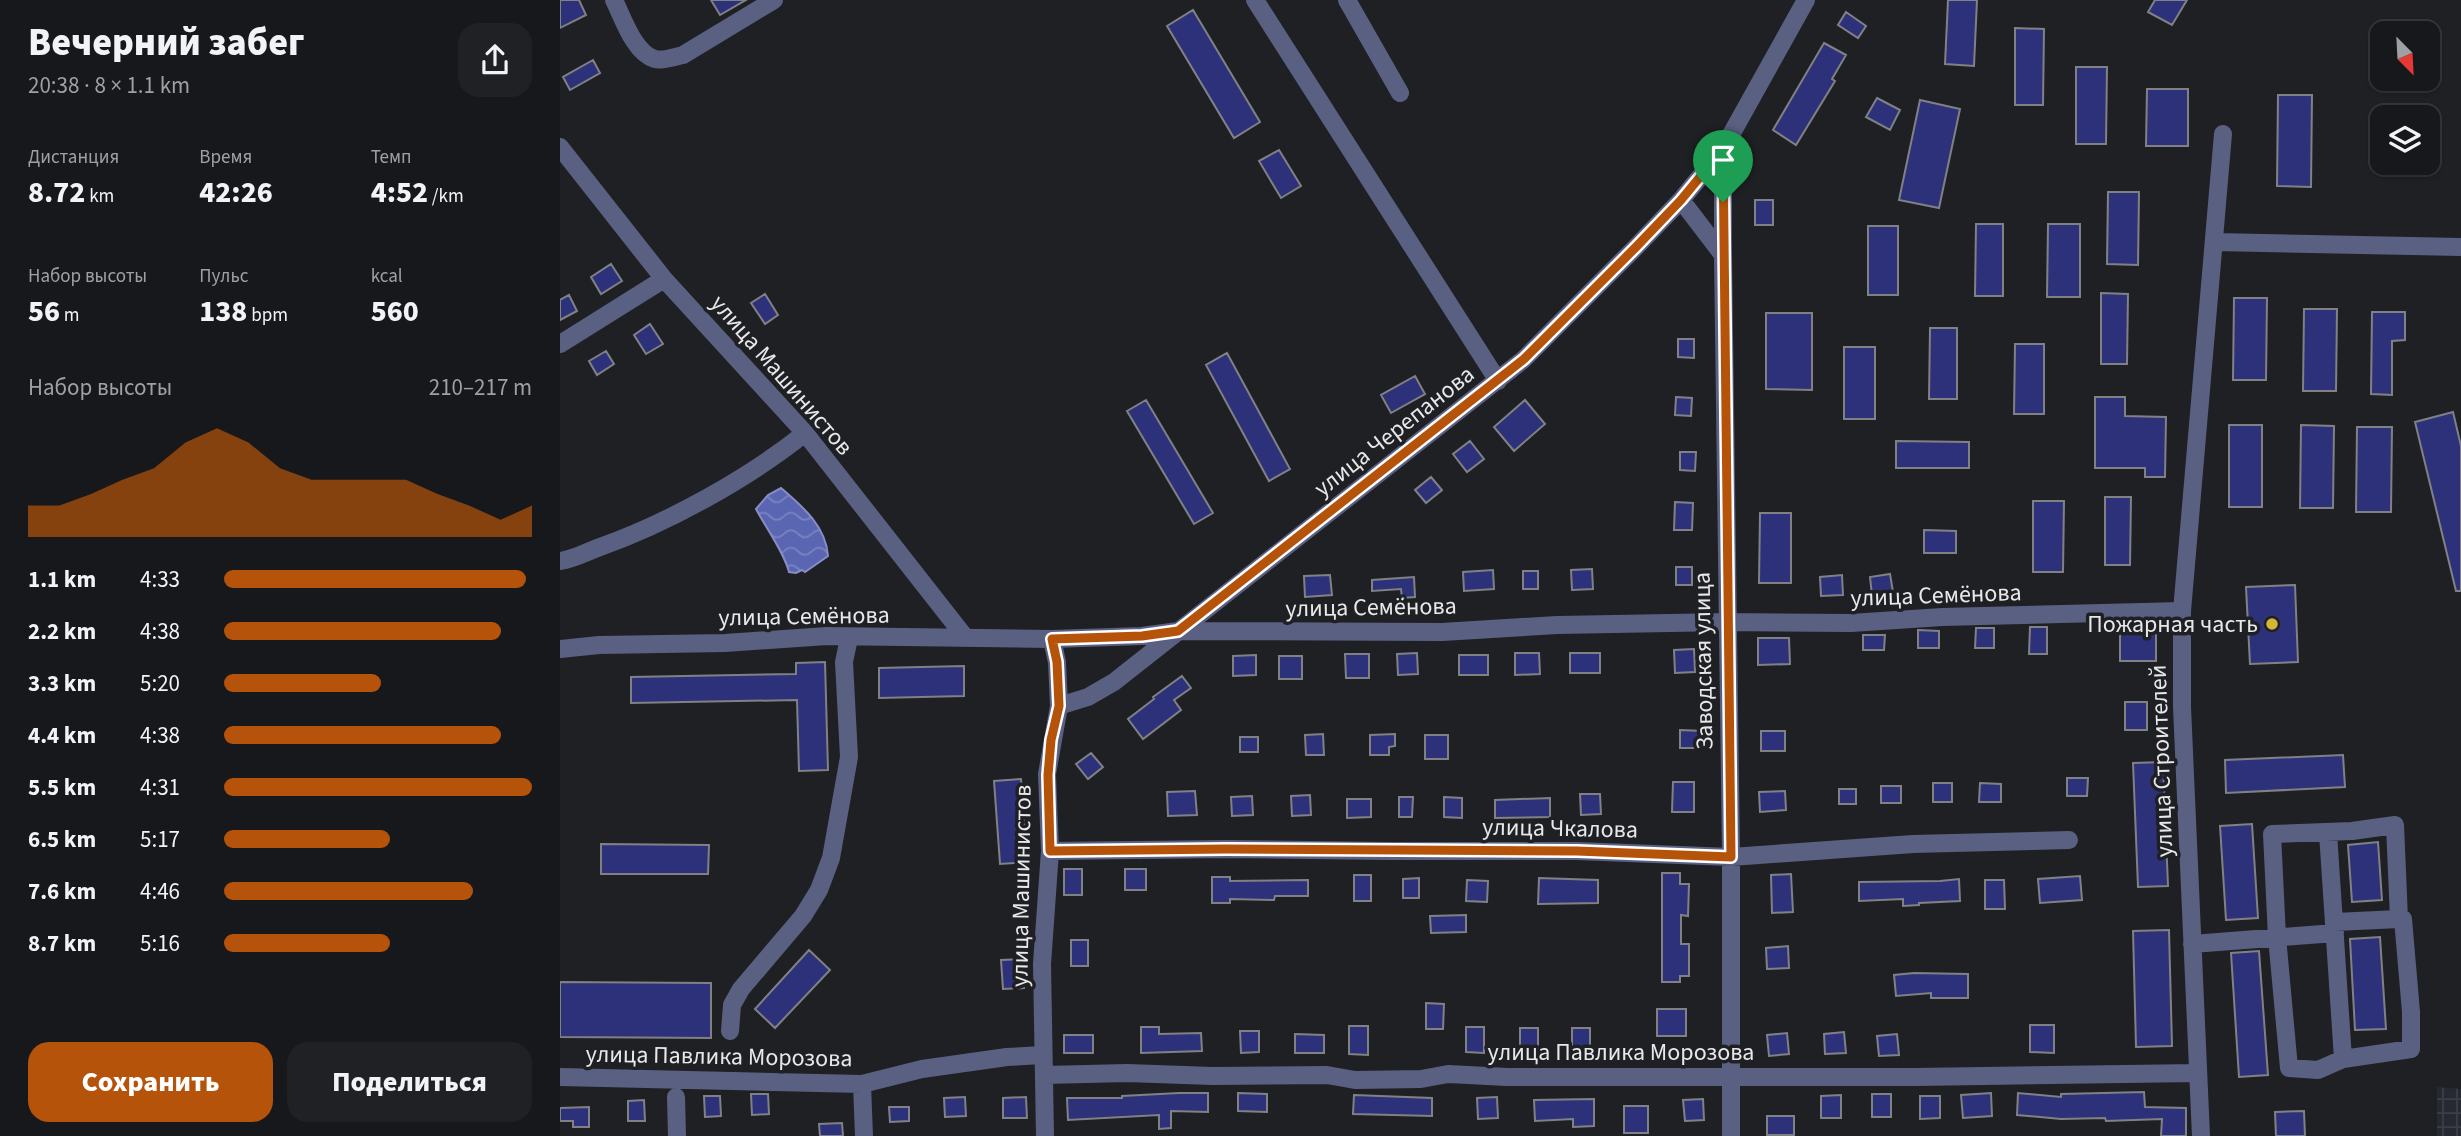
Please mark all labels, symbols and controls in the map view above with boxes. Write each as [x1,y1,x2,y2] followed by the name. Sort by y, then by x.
[28,16,305,70] text: Вечерний забег
[2370,21,2440,91] north arrow
[2370,21,2440,175] map controls
[458,23,532,97] button: share
[28,69,190,102] text: 20:38 · 8 × 1.1 km
[2370,105,2440,175] button: layers
[1693,130,1753,202] pin
[1704,141,1742,179] icon: arrive
[28,144,119,171] text: Дистанция
[199,144,252,171] text: Время
[371,144,412,171] text: Темп
[28,171,85,214] text: 8.72
[199,171,273,214] text: 42:26
[371,171,428,214] text: 4:52
[85,183,114,210] text: km
[428,183,464,210] text: /km
[28,263,147,290] text: Набор высоты
[199,263,248,290] text: Пульс
[371,263,403,290] text: kcal
[702,287,861,463] street label: улица Машинистов
[28,290,60,333] text: 56
[199,290,247,333] text: 138
[371,290,419,333] text: 560
[60,302,80,329] text: m
[247,302,288,329] text: bpm
[1307,357,1482,505] street label: улица Черепанова
[28,371,172,404] text: Набор высоты
[429,371,532,404] text: 210–217 m
[28,563,96,596] text: 1.1 km
[140,563,180,596] text: 4:33
[1684,572,1723,750] street label: Заводская улица
[1850,575,2022,616] street label: улица Семёнова
[1285,589,1457,626] street label: улица Семёнова
[718,598,890,635] street label: улица Семёнова
[2087,607,2258,642] place label: Пожарная часть
[28,615,96,648] text: 2.2 km
[140,615,180,648] text: 4:38
[2264,616,2280,632] marker: Пожарная часть
[2141,664,2182,858] street label: улица Строителей
[28,667,96,700] text: 3.3 km
[140,667,180,700] text: 5:20
[28,719,96,752] text: 4.4 km
[140,719,180,752] text: 4:38
[28,771,96,804] text: 5.5 km
[140,771,180,804] text: 4:31
[1002,784,1041,988] street label: улица Машинистов
[1482,810,1638,847] street label: улица Чкалова
[28,823,96,856] text: 6.5 km
[140,823,180,856] text: 5:17
[28,875,96,908] text: 7.6 km
[140,875,180,908] text: 4:46
[28,927,96,960] text: 8.7 km
[140,927,180,960] text: 5:16
[1488,1035,1754,1070] street label: улица Павлика Морозова
[585,1037,853,1076] street label: улица Павлика Морозова
[28,1042,273,1122] button: Сохранить
[287,1042,532,1122] button: Поделиться

